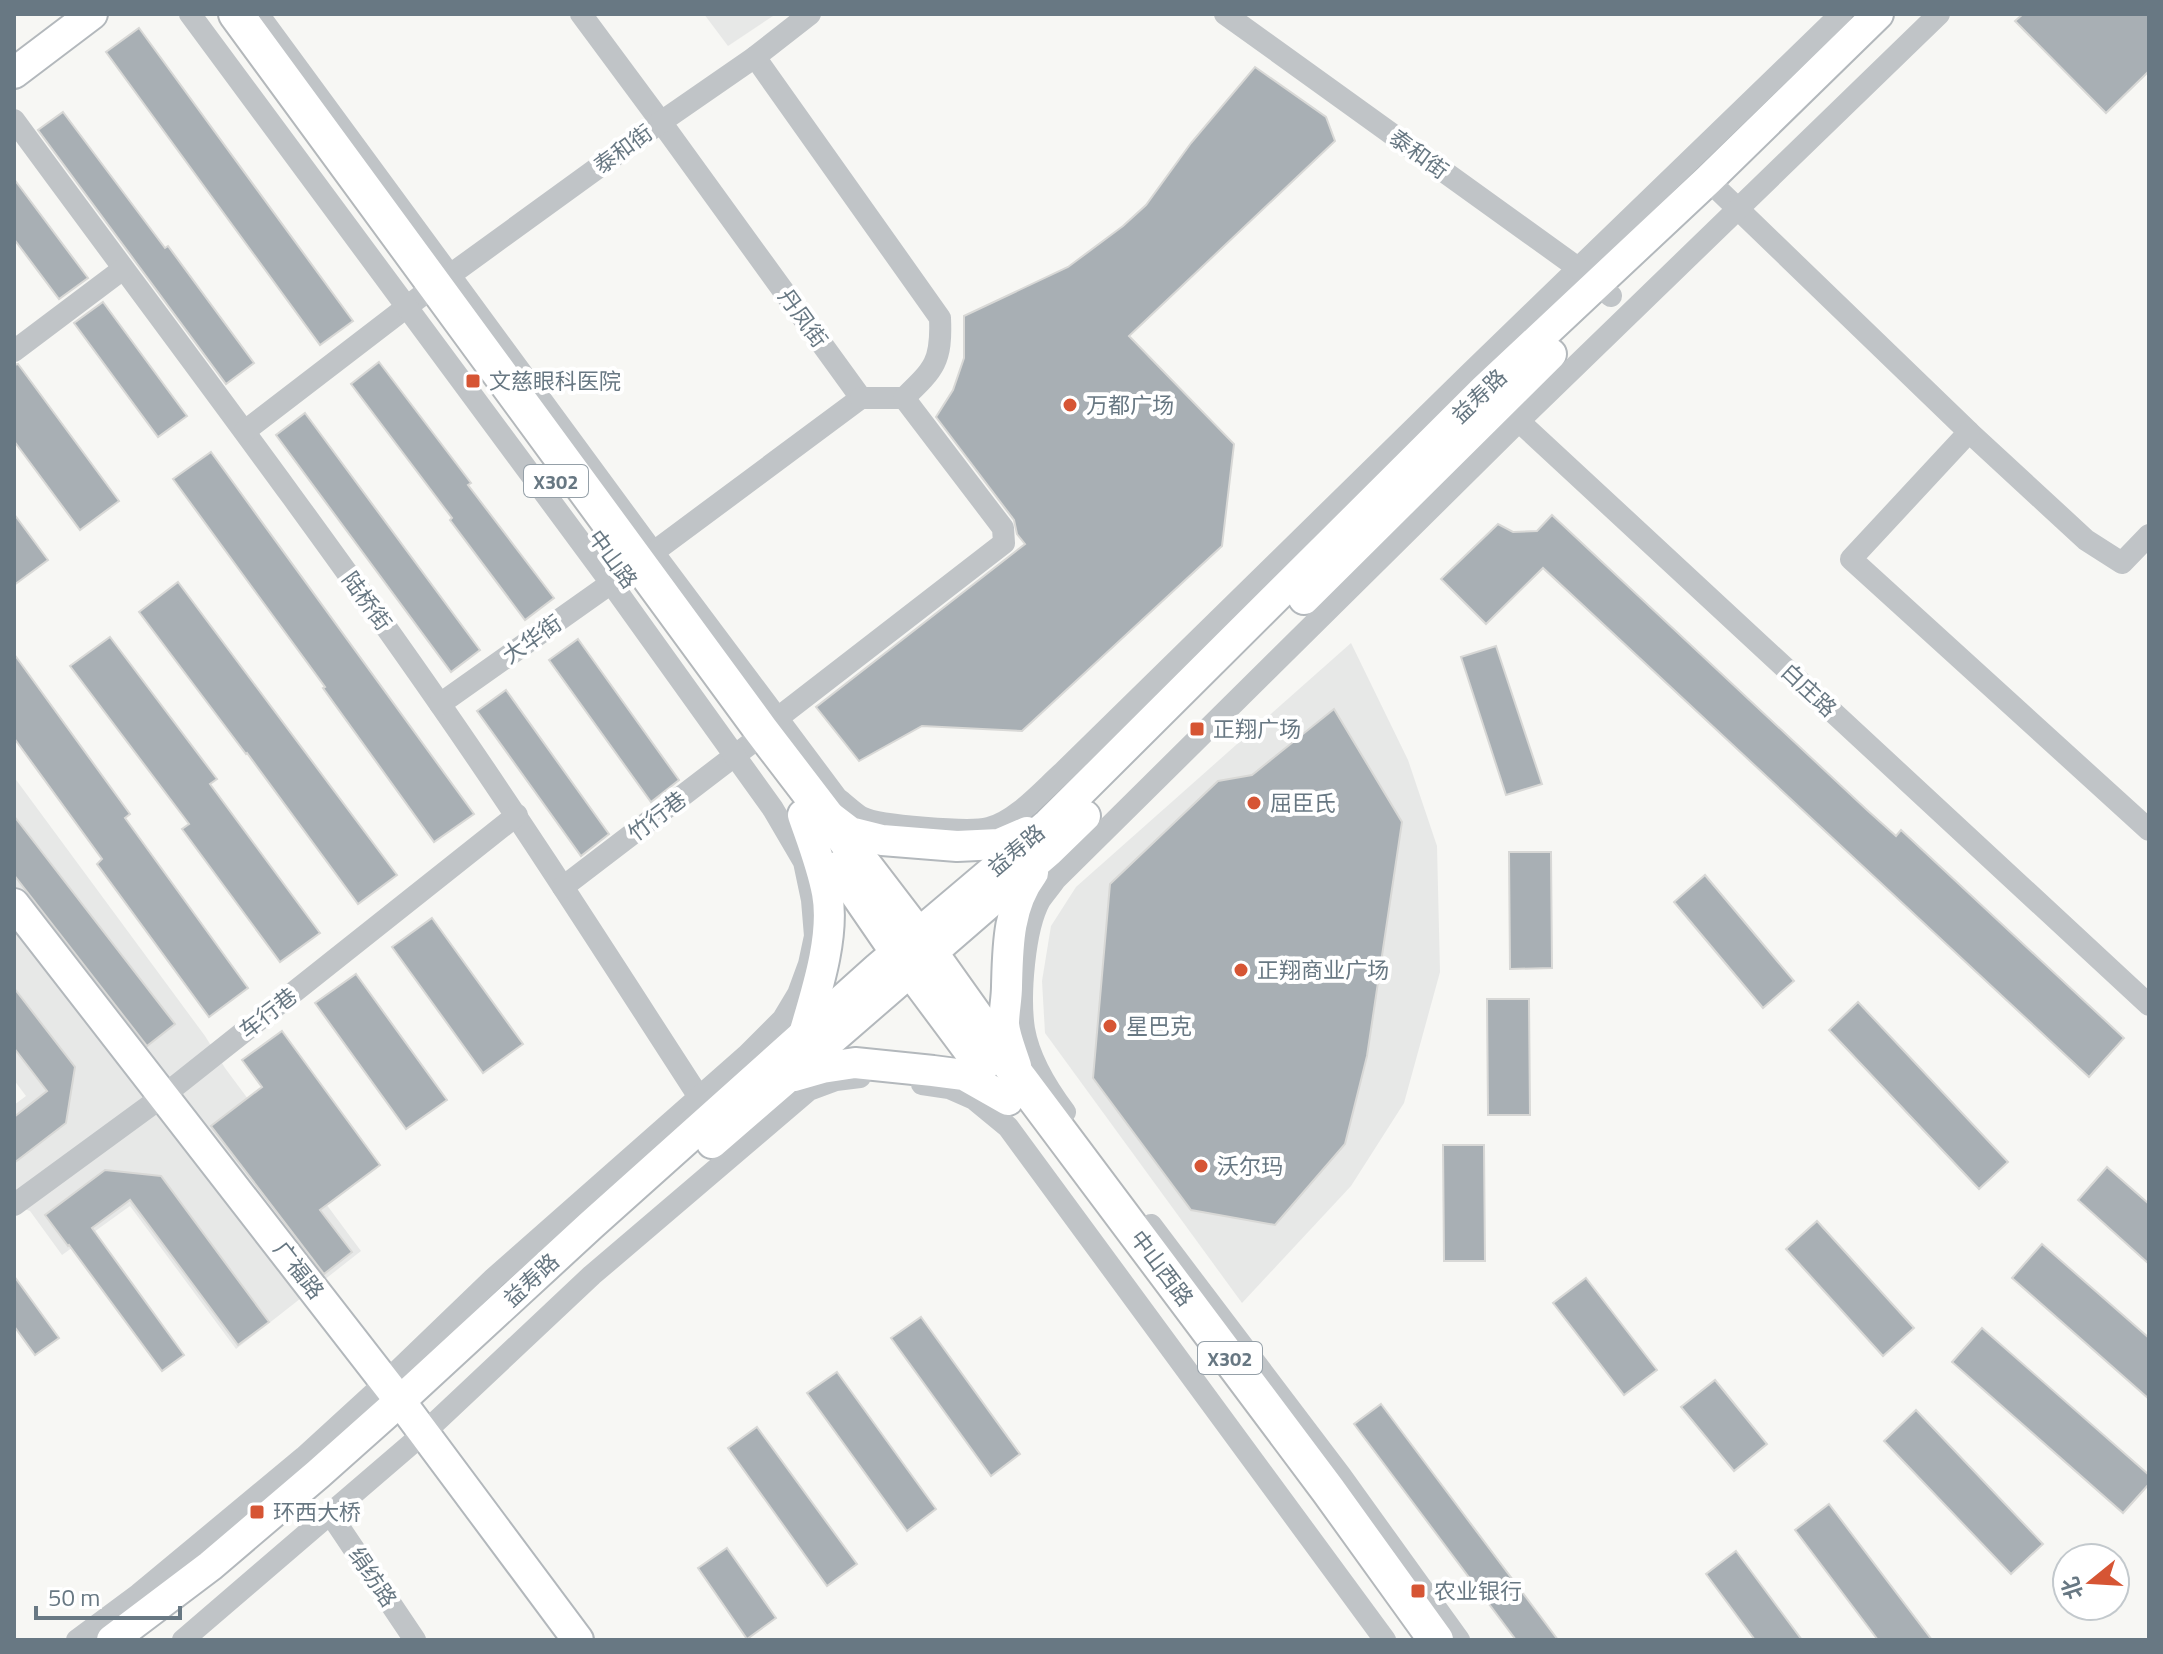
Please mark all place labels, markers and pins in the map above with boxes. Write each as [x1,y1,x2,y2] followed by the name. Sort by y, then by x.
[489,364,621,398] place label: 文慈眼科医院
[464,372,482,390] marker: 文慈眼科医院
[1086,388,1174,422] place label: 万都广场
[1061,396,1079,414] marker: 万都广场
[1213,712,1301,746] place label: 正翔广场
[1188,720,1206,738] marker: 正翔广场
[1270,786,1336,820] place label: 屈臣氏
[1245,794,1263,812] marker: 屈臣氏
[1257,953,1389,987] place label: 正翔商业广场
[1232,961,1250,979] marker: 正翔商业广场
[1126,1009,1192,1043] place label: 星巴克
[1101,1017,1119,1035] marker: 星巴克
[1217,1149,1283,1183] place label: 沃尔玛
[1192,1157,1210,1175] marker: 沃尔玛
[273,1495,361,1529] place label: 环西大桥
[248,1503,266,1521] marker: 环西大桥
[1434,1574,1522,1608] place label: 农业银行
[1409,1582,1427,1600] marker: 农业银行

